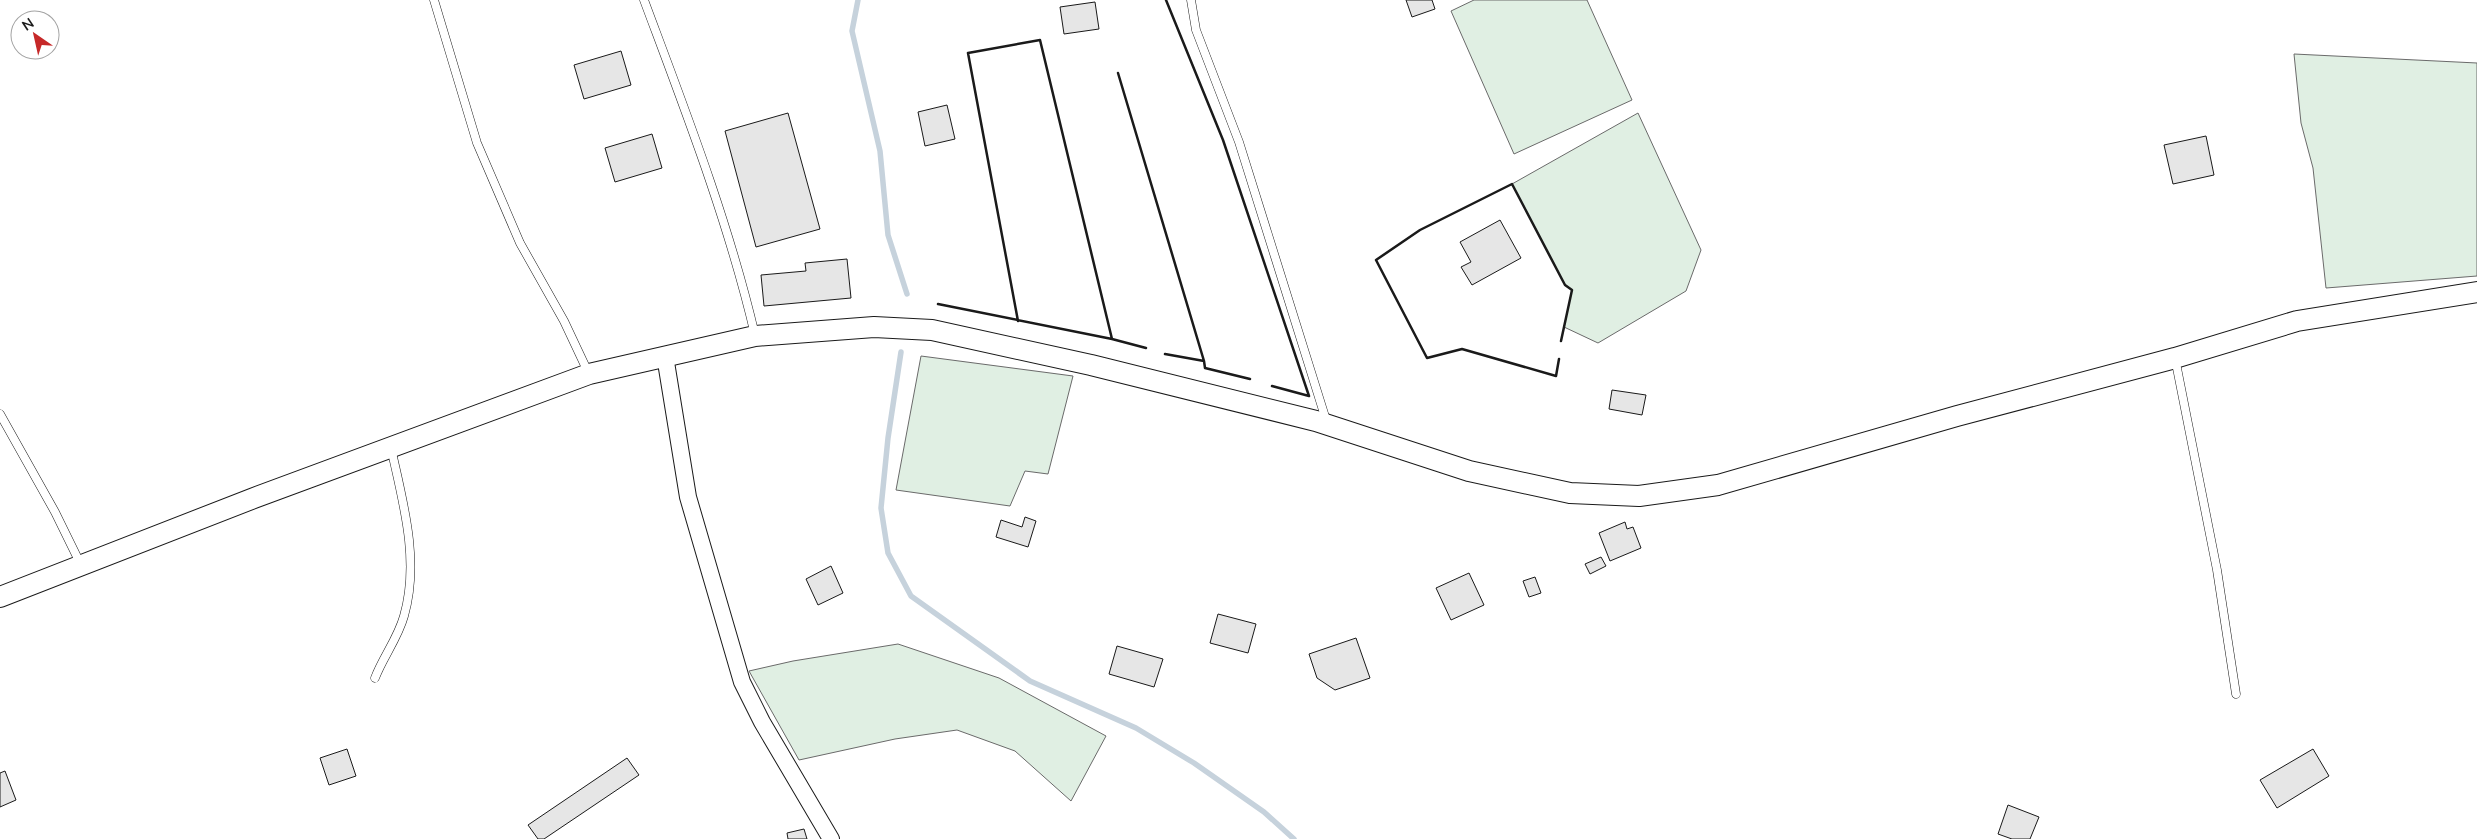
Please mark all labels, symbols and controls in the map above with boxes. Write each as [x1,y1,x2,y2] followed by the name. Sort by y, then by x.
[10,10,60,60] north arrow
[18,14,37,35] text: N

